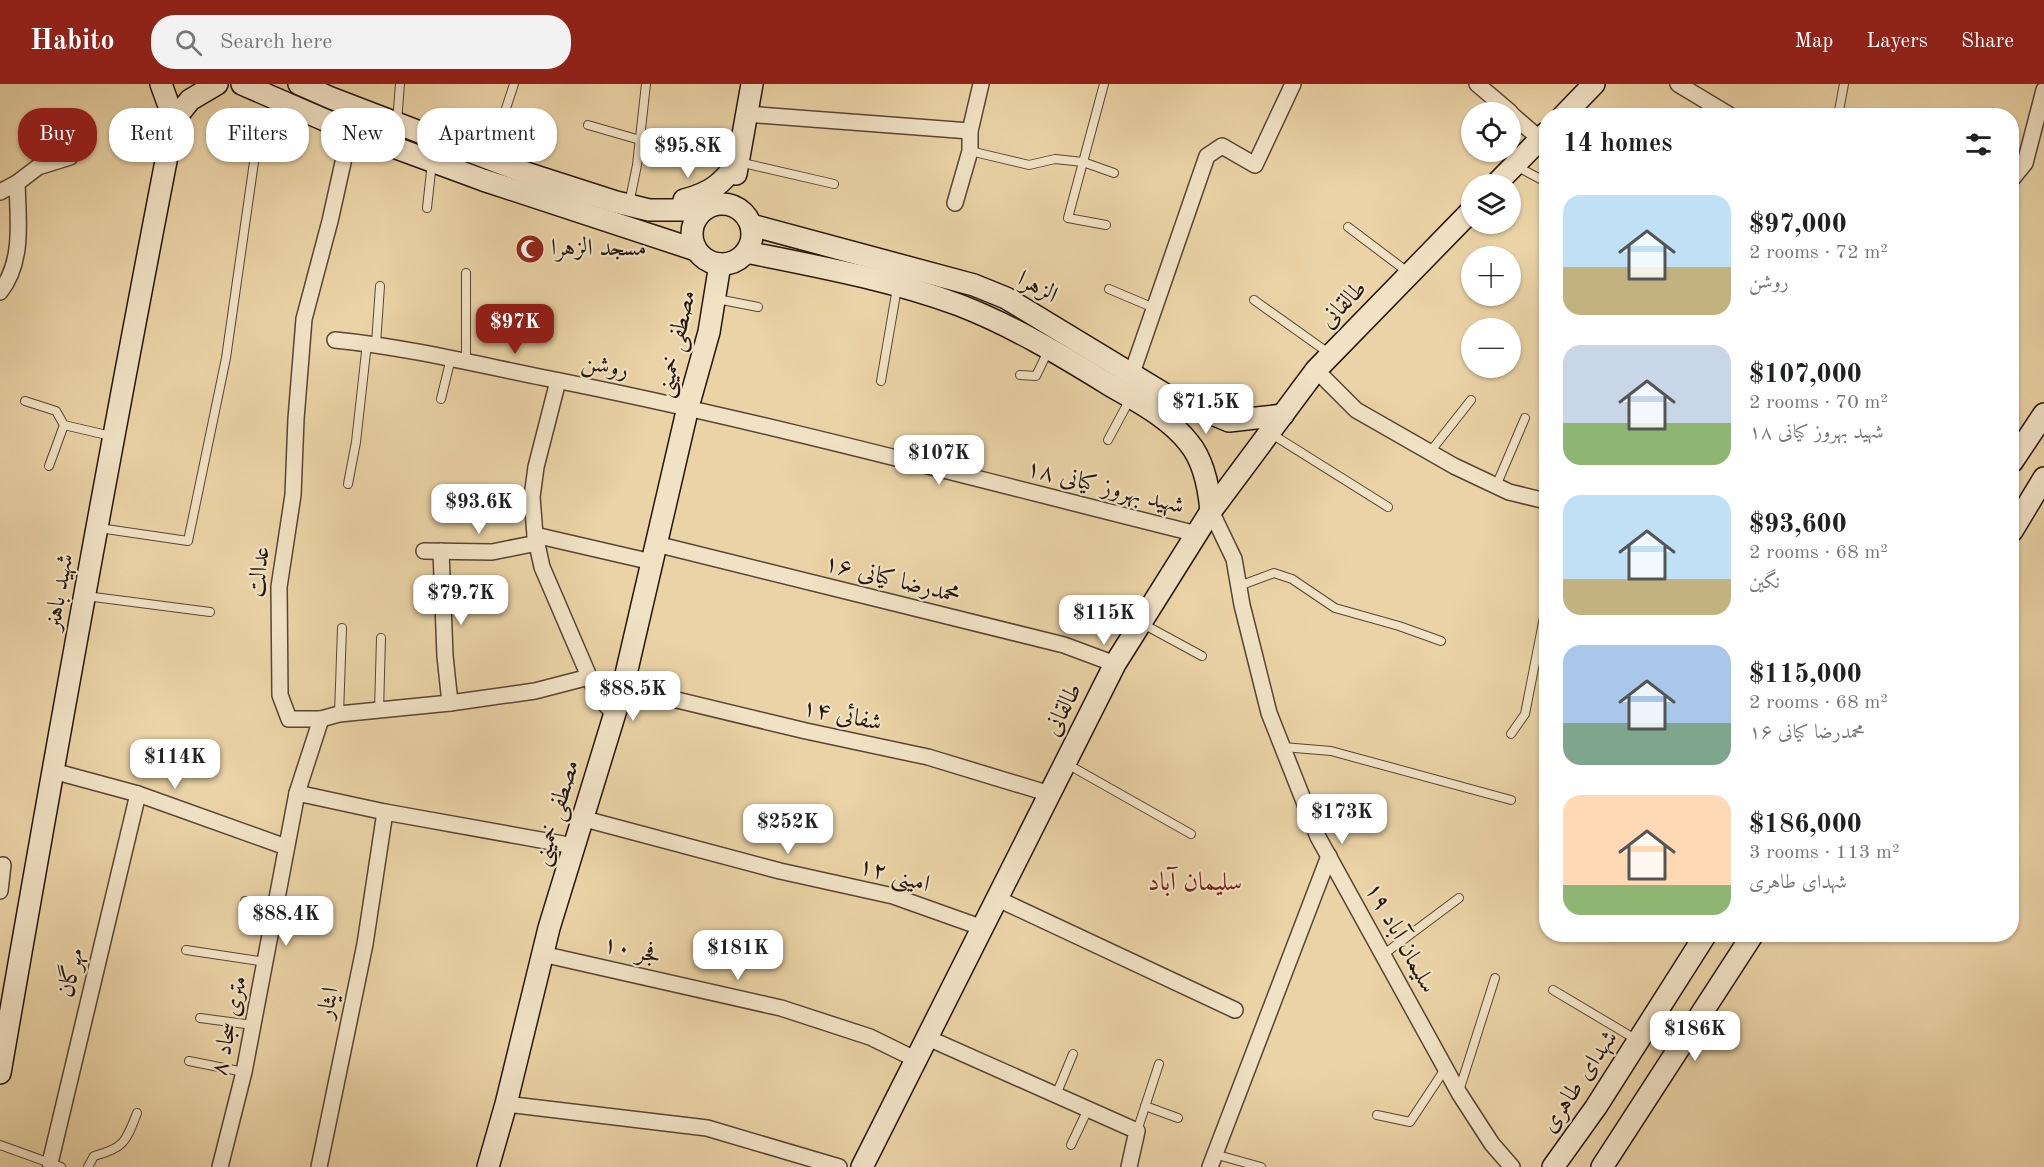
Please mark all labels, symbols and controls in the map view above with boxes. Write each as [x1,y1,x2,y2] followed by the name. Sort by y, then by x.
[151,15,571,69] search box
[172,26,205,59] icon: search
[30,28,115,56] text: Habito
[220,31,332,53] text: Search here
[1794,31,1833,52] text: Map
[1866,31,1928,52] text: Layers
[1961,31,2014,52] text: Share
[1461,102,1521,378] map controls
[1461,102,1521,162] button: locate
[18,108,97,162] chip: Buy
[109,108,194,162] chip: Rent
[206,108,309,162] chip: Filters
[321,108,405,162] chip: New
[417,108,557,162] chip: Apartment
[639,128,737,179] pin: $95.8K
[1962,128,1995,161] icon: filters
[1563,131,1672,157] text: 14 homes
[654,137,722,157] text: $95.8K
[1461,174,1521,234] button: layers
[1749,212,1847,238] text: $97,000
[1611,219,1683,291] icon: home
[514,233,546,265] mosque icon: مسجد الزهرا
[551,236,647,262] place label: مسجد الزهرا
[1749,243,1888,263] text: 2 rooms · 72 m²
[1461,246,1521,306] button: +
[1012,267,1062,309] street label: الزهرا
[1749,273,1789,293] text: روشن
[1316,277,1372,333] street label: طالقانی
[653,288,704,401] street label: مصطفی خمینی
[479,304,551,355] pin: $97K
[490,313,540,333] text: $97K
[1461,318,1521,378] button: −
[579,351,631,385] street label: روشن
[1749,362,1862,388] text: $107,000
[1611,369,1683,441] icon: home
[1157,384,1255,435] pin: $71.5K
[1172,393,1240,413] text: $71.5K
[1749,393,1888,413] text: 2 rooms · 70 m²
[1749,423,1884,443] text: شهید بهروز کیانی ۱۸
[897,435,981,486] pin: $107K
[908,444,970,464] text: $107K
[1023,457,1186,520] street label: شهید بهروز کیانی ۱۸
[430,484,528,535] pin: $93.6K
[445,493,513,513] text: $93.6K
[1749,512,1847,538] text: $93,600
[1611,519,1683,591] icon: home
[1749,543,1888,563] text: 2 rooms · 68 m²
[245,545,275,599] street label: عدالت
[41,552,80,635] street label: شهید باهنر
[822,552,962,608] street label: محمدرضا کیانی ۱۶
[1749,573,1780,593] text: نگین
[412,575,510,626] pin: $79.7K
[427,584,495,604] text: $79.7K
[1062,595,1146,646] pin: $115K
[1073,604,1135,624] text: $115K
[1749,662,1862,688] text: $115,000
[1611,669,1683,741] icon: home
[584,671,682,722] pin: $88.5K
[599,680,667,700] text: $88.5K
[1041,680,1087,740] street label: طالقانی
[800,693,885,736] street label: شفائی ۱۴
[1749,693,1888,713] text: 2 rooms · 68 m²
[1749,723,1865,743] text: محمدرضا کیانی ۱۶
[133,739,217,790] pin: $114K
[144,748,206,768] text: $114K
[530,757,587,870] street label: مصطفی خمینی
[1300,794,1384,845] pin: $173K
[1311,803,1373,823] text: $173K
[746,804,830,855] pin: $252K
[1749,812,1862,838] text: $186,000
[757,813,819,833] text: $252K
[1611,819,1683,891] icon: home
[1749,843,1899,863] text: 3 rooms · 113 m²
[855,854,932,900] street label: امینی ۱۲
[1148,866,1242,897] district label: سلیمان آباد
[1749,873,1847,893] text: شهدای طاهری
[1360,877,1444,997] street label: سلیمان آباد ۱۹
[237,896,335,947] pin: $88.4K
[252,905,320,925] text: $88.4K
[696,930,780,981] pin: $181K
[600,931,664,970] street label: فجر ۱۰
[707,939,769,959] text: $181K
[50,945,90,1000] street label: مهرگان
[208,974,252,1078] street label: ۸ متری سجاد
[314,985,345,1023] street label: ایثار
[1653,1011,1737,1062] pin: $186K
[1664,1020,1726,1040] text: $186K
[1537,1027,1624,1138] street label: شهدای طاهری

